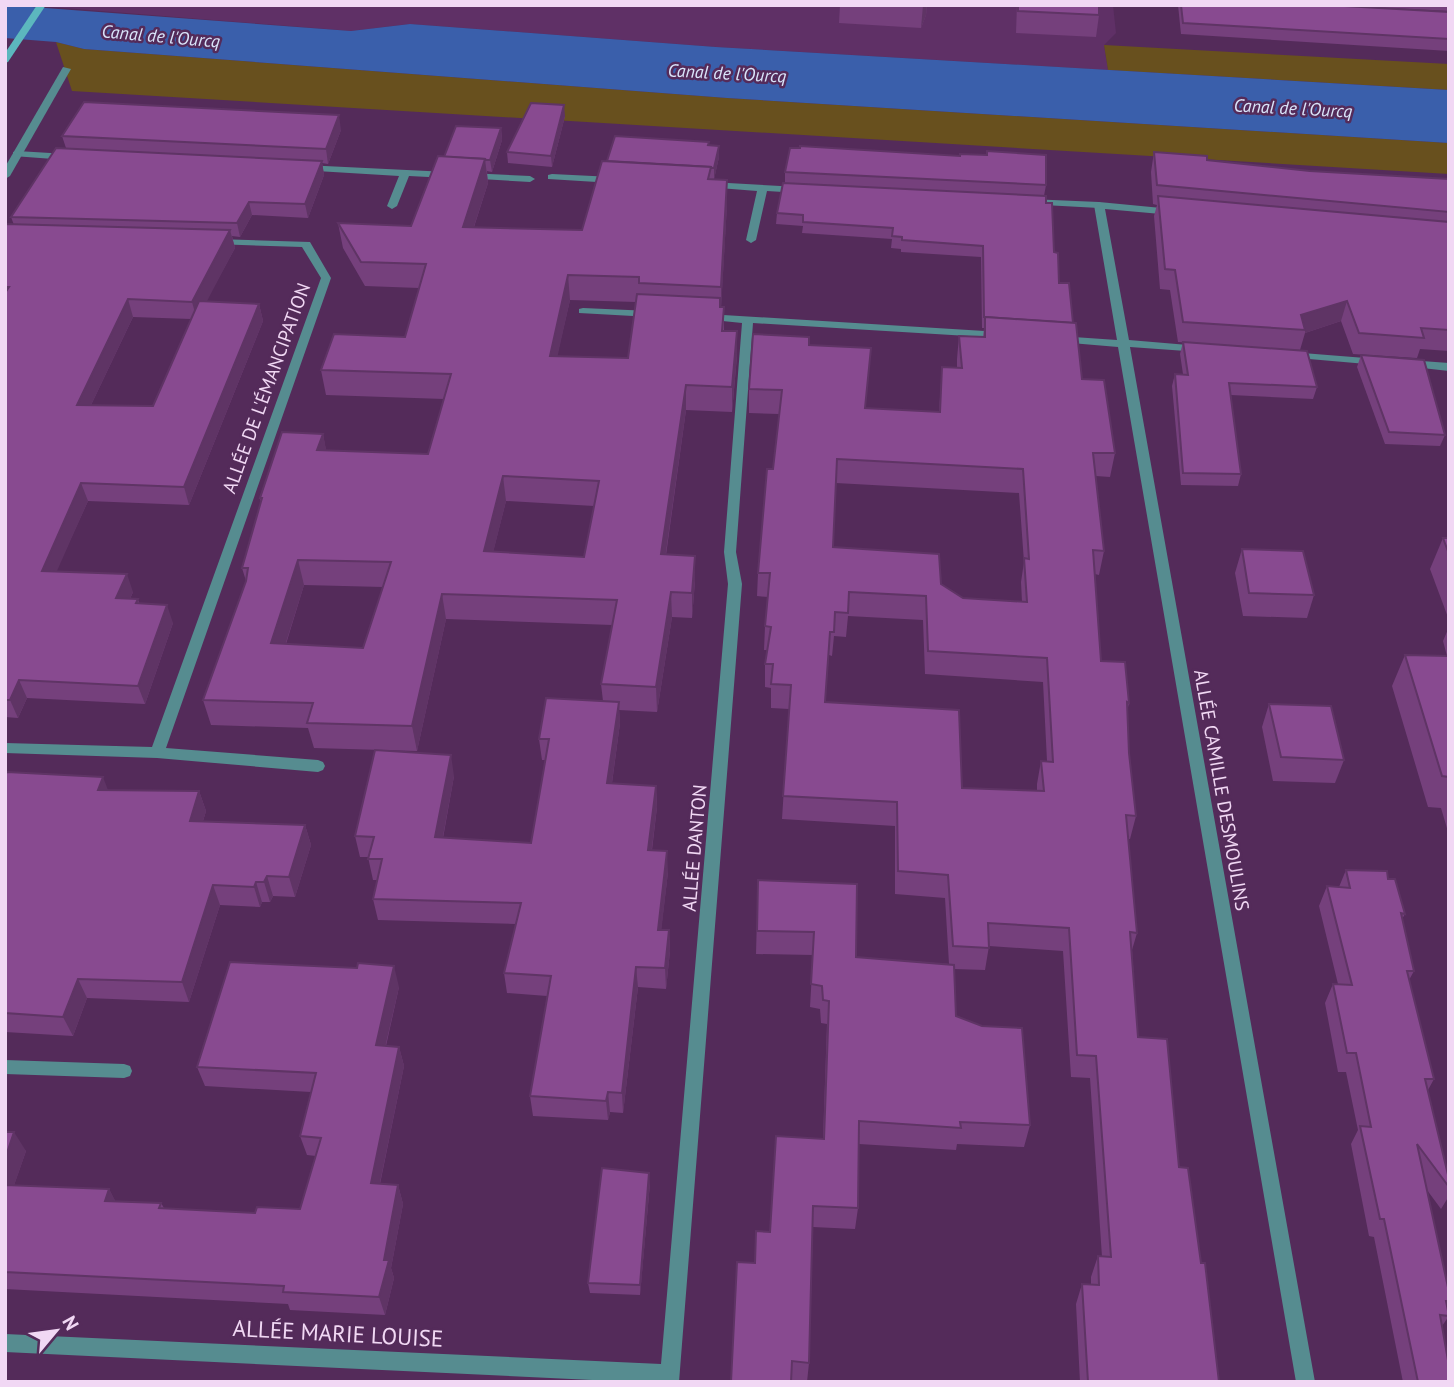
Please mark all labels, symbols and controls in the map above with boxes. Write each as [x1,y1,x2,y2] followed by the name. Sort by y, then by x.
[101,19,221,53] water label: Canal de l'Ourcq
[667,58,787,88] water label: Canal de l'Ourcq
[1233,93,1353,123] water label: Canal de l'Ourcq
[217,280,315,496] street label: ALLÉE DE L'ÉMANCIPATION
[1189,668,1255,912] street label: ALLÉE CAMILLE DESMOULINS
[676,783,712,913] street label: ALLÉE DANTON
[21,1296,91,1366] north arrow
[57,1311,84,1334] text: N
[232,1313,444,1353] street label: ALLÉE MARIE LOUISE

